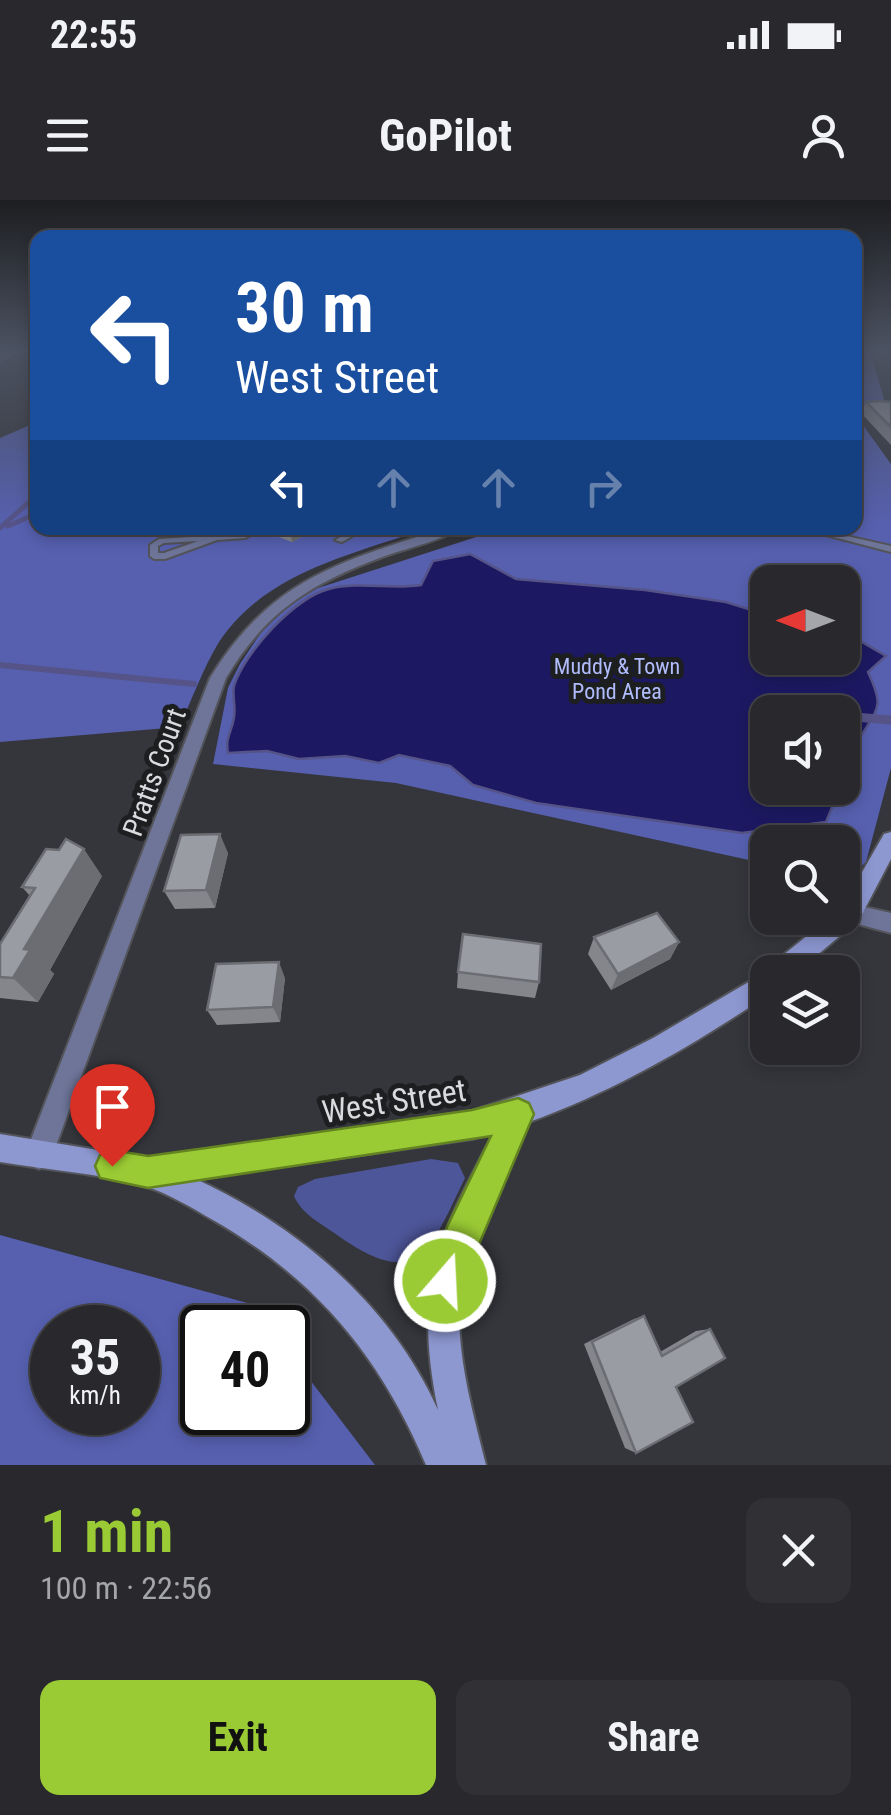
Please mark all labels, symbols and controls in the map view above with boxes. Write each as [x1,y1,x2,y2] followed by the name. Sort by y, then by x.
[50,13,137,57] text: 22:55
[40,108,95,163] icon: menu
[796,108,851,163] icon: person
[379,109,512,162] text: GoPilot
[235,267,374,349] text: 30 m
[70,270,200,400] icon: left
[235,351,439,404] text: West Street
[261,460,316,515] icon: left
[366,460,421,515] icon: ahead
[471,460,526,515] icon: ahead
[576,460,631,515] icon: right
[750,565,860,675] north arrow
[750,565,860,1065] map controls
[554,654,680,704] park label: Muddy & Town Pond Area
[750,695,860,805] button: sound
[116,704,193,841] street label: Pratts Court
[750,825,860,935] button: search
[750,955,860,1065] button: layers
[70,1064,155,1167] pin
[319,1071,469,1131] street label: West Street
[85,1079,140,1134] icon: arrive
[393,1229,497,1333] position arrow
[180,1305,310,1435] speed limit sign: 40
[70,1329,120,1387] text: 35
[69,1381,121,1410] text: km/h
[40,1496,173,1567] text: 1 min
[746,1498,851,1603] button: close
[40,1569,212,1607] text: 100 m · 22:56
[40,1680,436,1795] button: Exit
[456,1680,851,1795] button: Share

